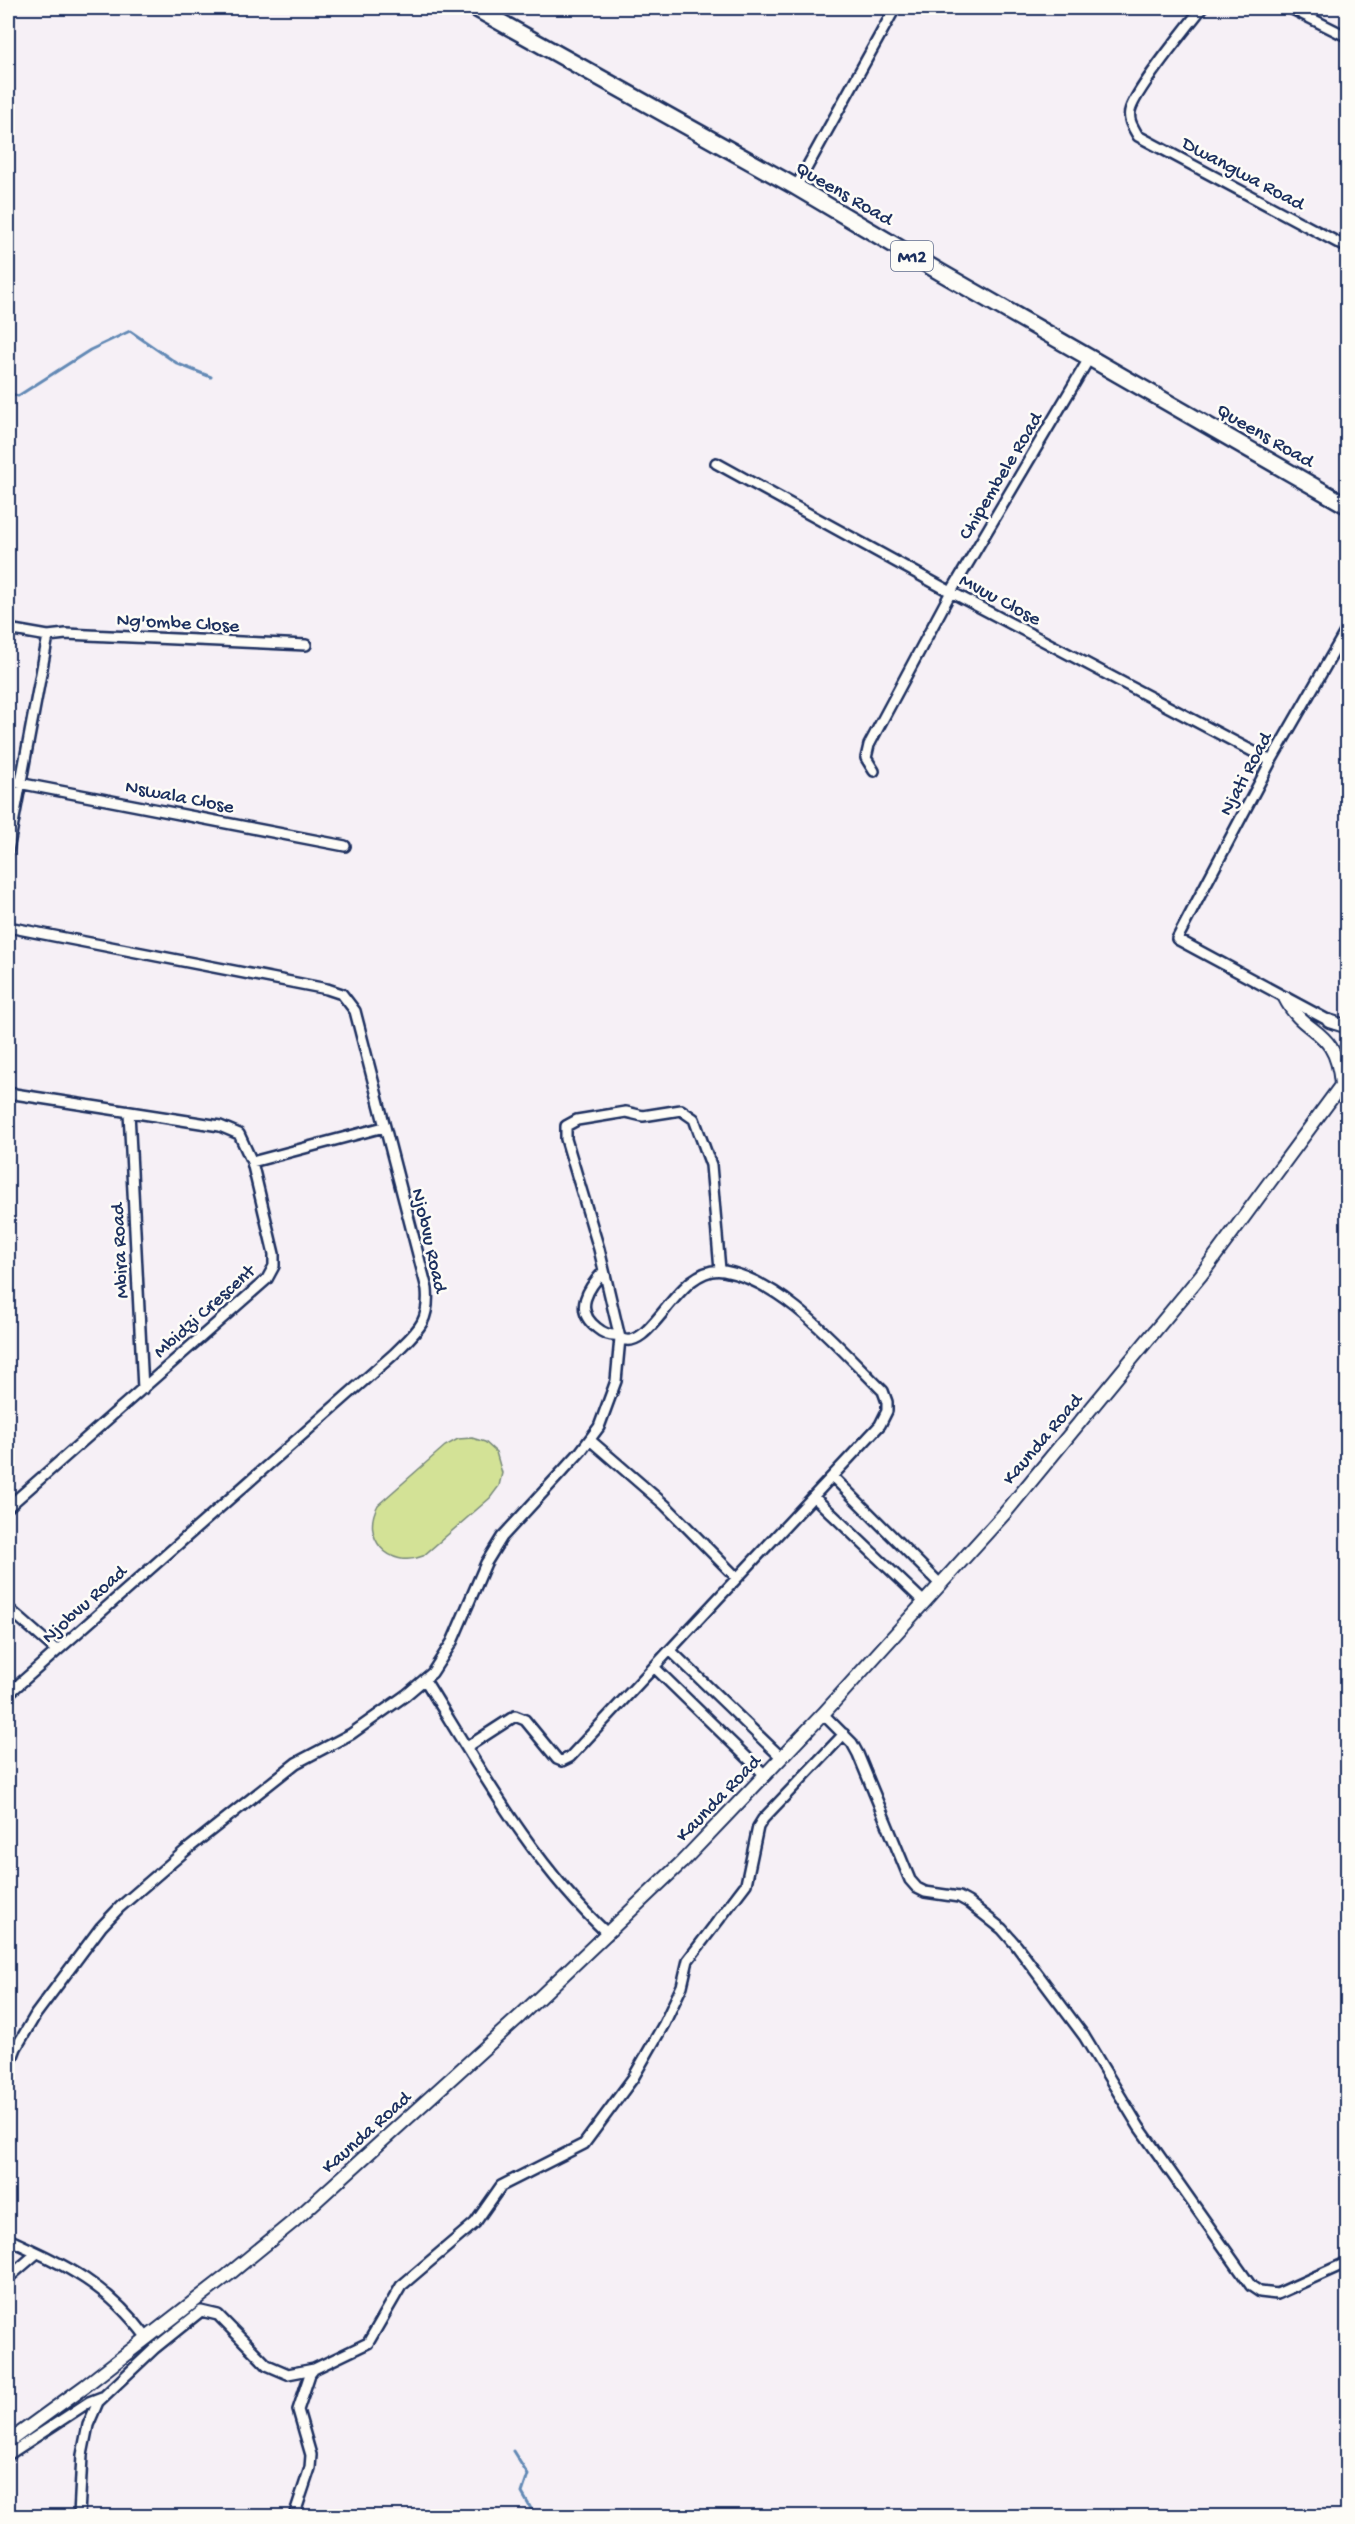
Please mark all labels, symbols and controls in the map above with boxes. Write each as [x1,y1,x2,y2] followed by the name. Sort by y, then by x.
[1175,132,1310,218] street label: Dwangwa Road
[790,158,898,233] street label: Queens Road
[891,241,933,271] road number: M12
[1211,400,1319,475] street label: Queens Road
[955,407,1050,545] street label: Chipembele Road
[954,570,1045,633] street label: Mvuu Close
[116,610,241,639] street label: Ng'ombe Close
[1216,727,1280,820] street label: Njati Road
[123,777,236,820] street label: Nswala Close
[404,1186,451,1297] street label: Njobvu Road
[107,1200,135,1299] street label: Mbira Road
[150,1260,262,1364] street label: Mbidzi Crescent
[999,1388,1090,1491] street label: Kaunda Road
[38,1560,134,1650] street label: Njobvu Road
[672,1749,768,1848] street label: Kaunda Road
[318,2086,418,2180] street label: Kaunda Road

